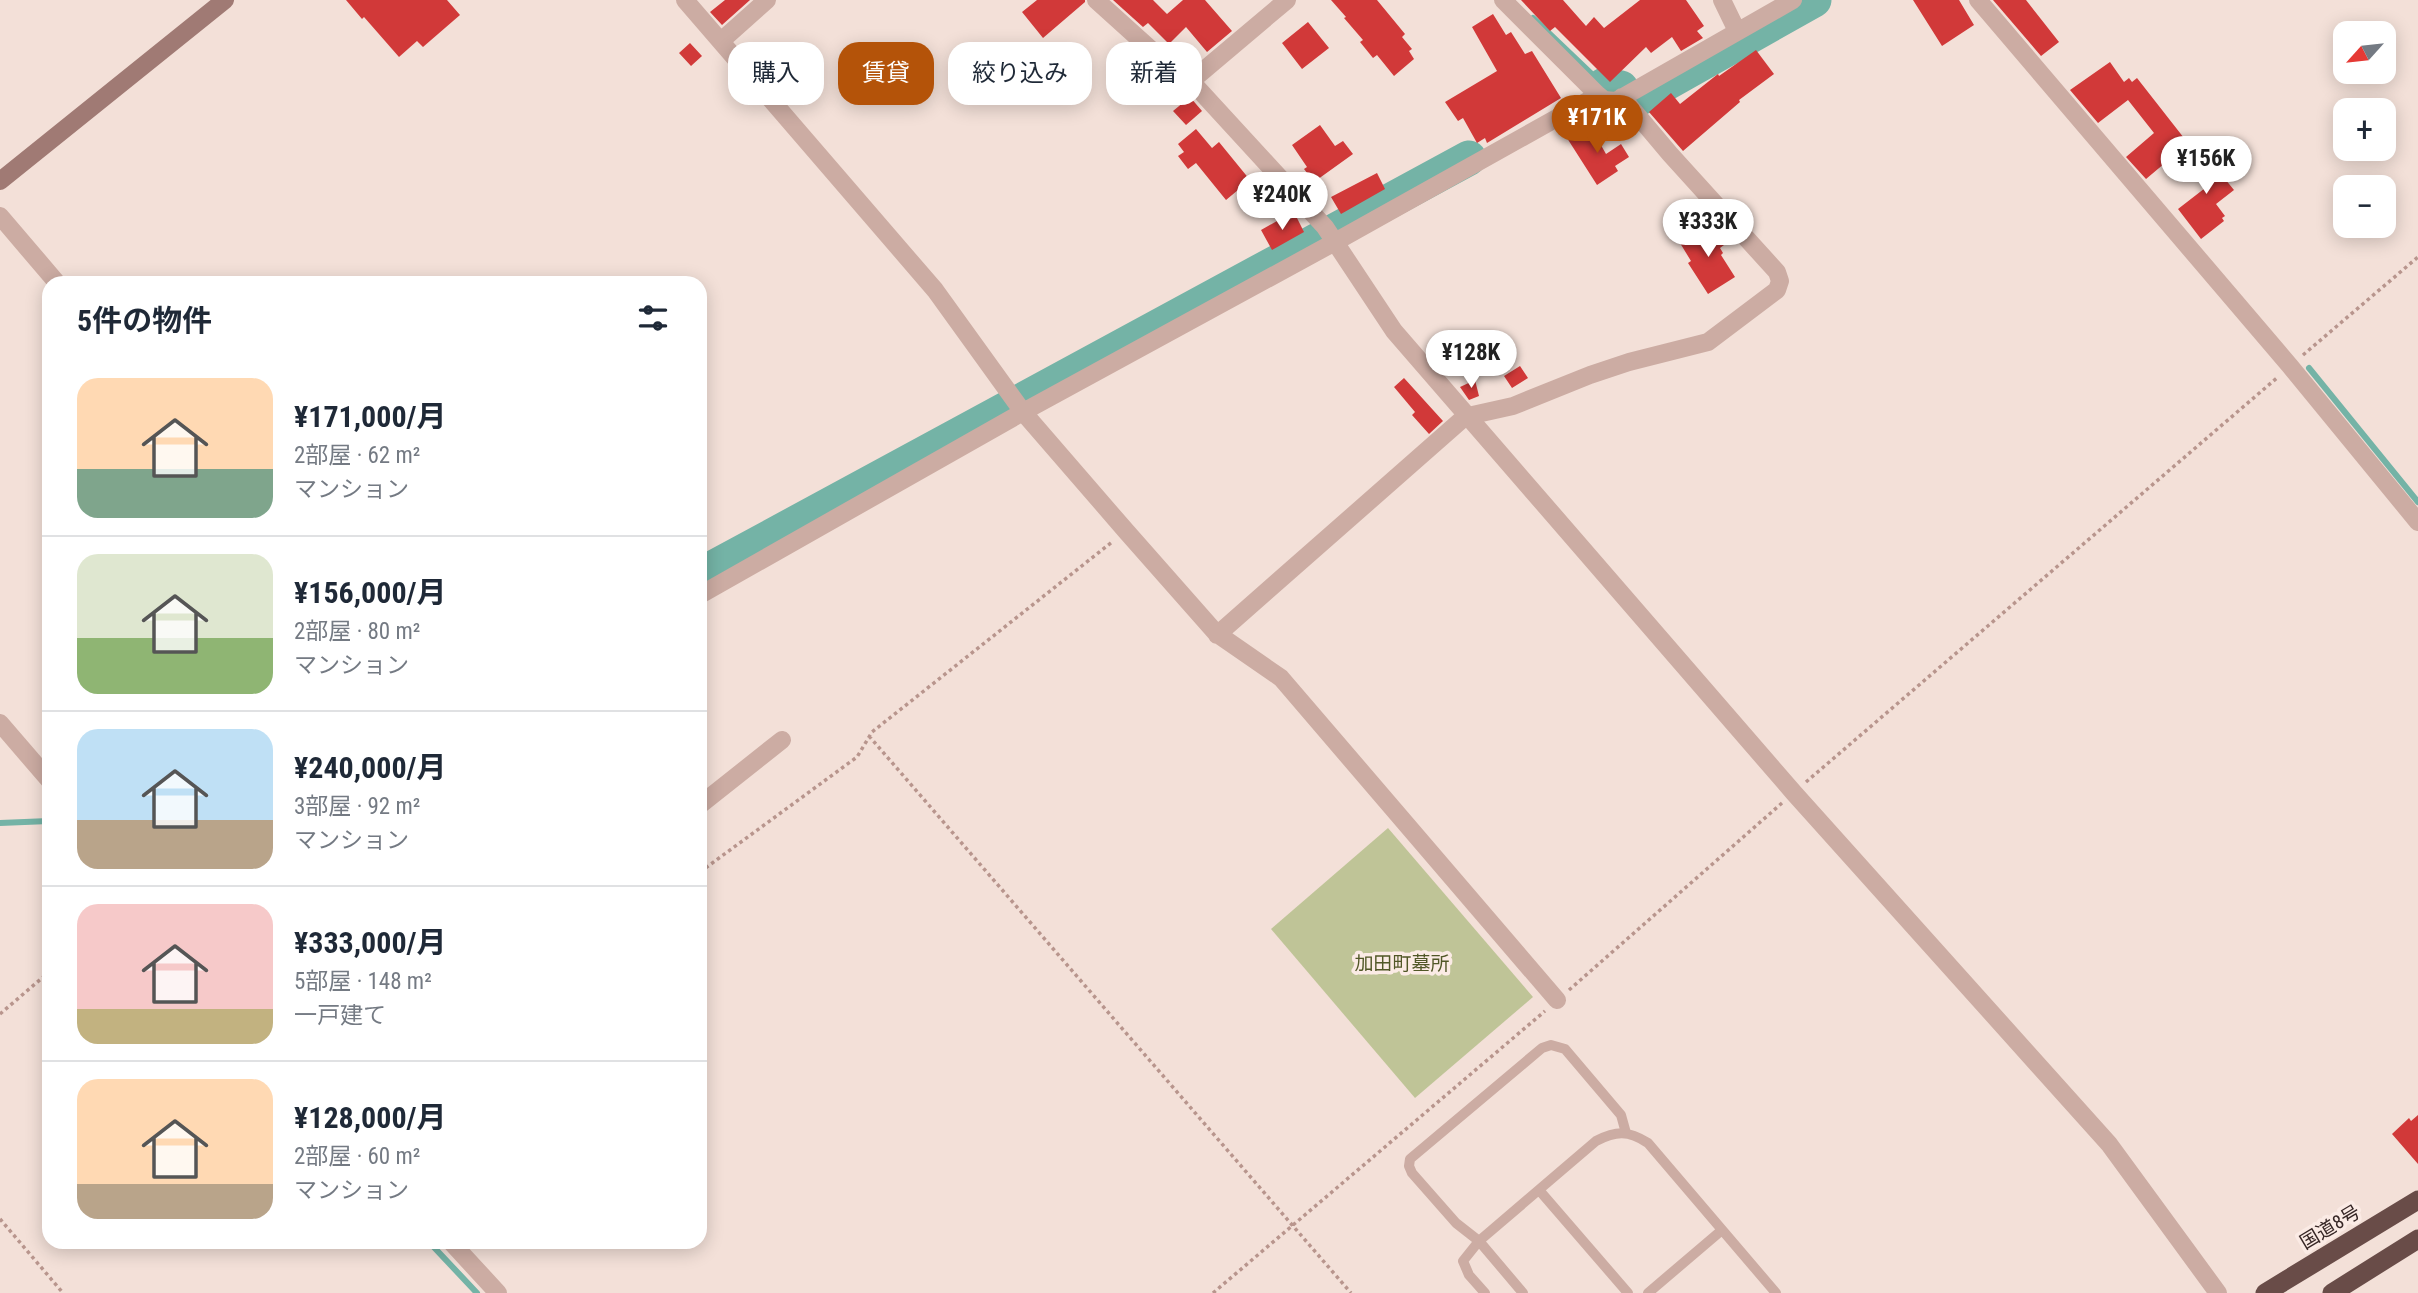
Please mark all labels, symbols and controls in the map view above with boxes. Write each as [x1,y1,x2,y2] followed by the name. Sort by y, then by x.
[2333,21,2396,84] north arrow
[2333,21,2396,238] map controls
[728,42,824,105] chip: 購入
[838,42,934,105] chip: 賃貸
[948,42,1092,105] chip: 絞り込み
[1106,42,1202,105] chip: 新着
[1548,96,1646,155] pin: ¥171K
[2333,98,2396,161] button: +
[1568,104,1626,131] text: ¥171K
[2157,136,2255,196] pin: ¥156K
[2177,145,2235,172] text: ¥156K
[1233,173,1331,232] pin: ¥240K
[2333,175,2396,238] button: −
[1253,181,1311,208] text: ¥240K
[1659,200,1757,259] pin: ¥333K
[1679,208,1737,235] text: ¥333K
[634,299,672,337] icon: filters
[77,303,212,338] text: 5件の物件
[1422,330,1520,390] pin: ¥128K
[1442,339,1500,366] text: ¥128K
[294,399,447,434] text: ¥171,000/月
[133,406,217,490] icon: home
[294,442,420,469] text: 2部屋 · 62 m²
[294,476,409,503] text: マンション
[294,575,447,610] text: ¥156,000/月
[133,582,217,666] icon: home
[294,618,420,645] text: 2部屋 · 80 m²
[294,652,409,679] text: マンション
[294,750,447,785] text: ¥240,000/月
[133,757,217,841] icon: home
[294,793,420,820] text: 3部屋 · 92 m²
[294,827,409,854] text: マンション
[294,925,447,960] text: ¥333,000/月
[133,932,217,1016] icon: home
[1354,952,1450,975] park label: 加田町墓所
[294,968,432,995] text: 5部屋 · 148 m²
[294,1002,386,1029] text: 一戸建て
[294,1100,447,1135] text: ¥128,000/月
[133,1107,217,1191] icon: home
[294,1143,420,1170] text: 2部屋 · 60 m²
[294,1177,409,1204] text: マンション
[2296,1200,2364,1254] street label: 国道8号

